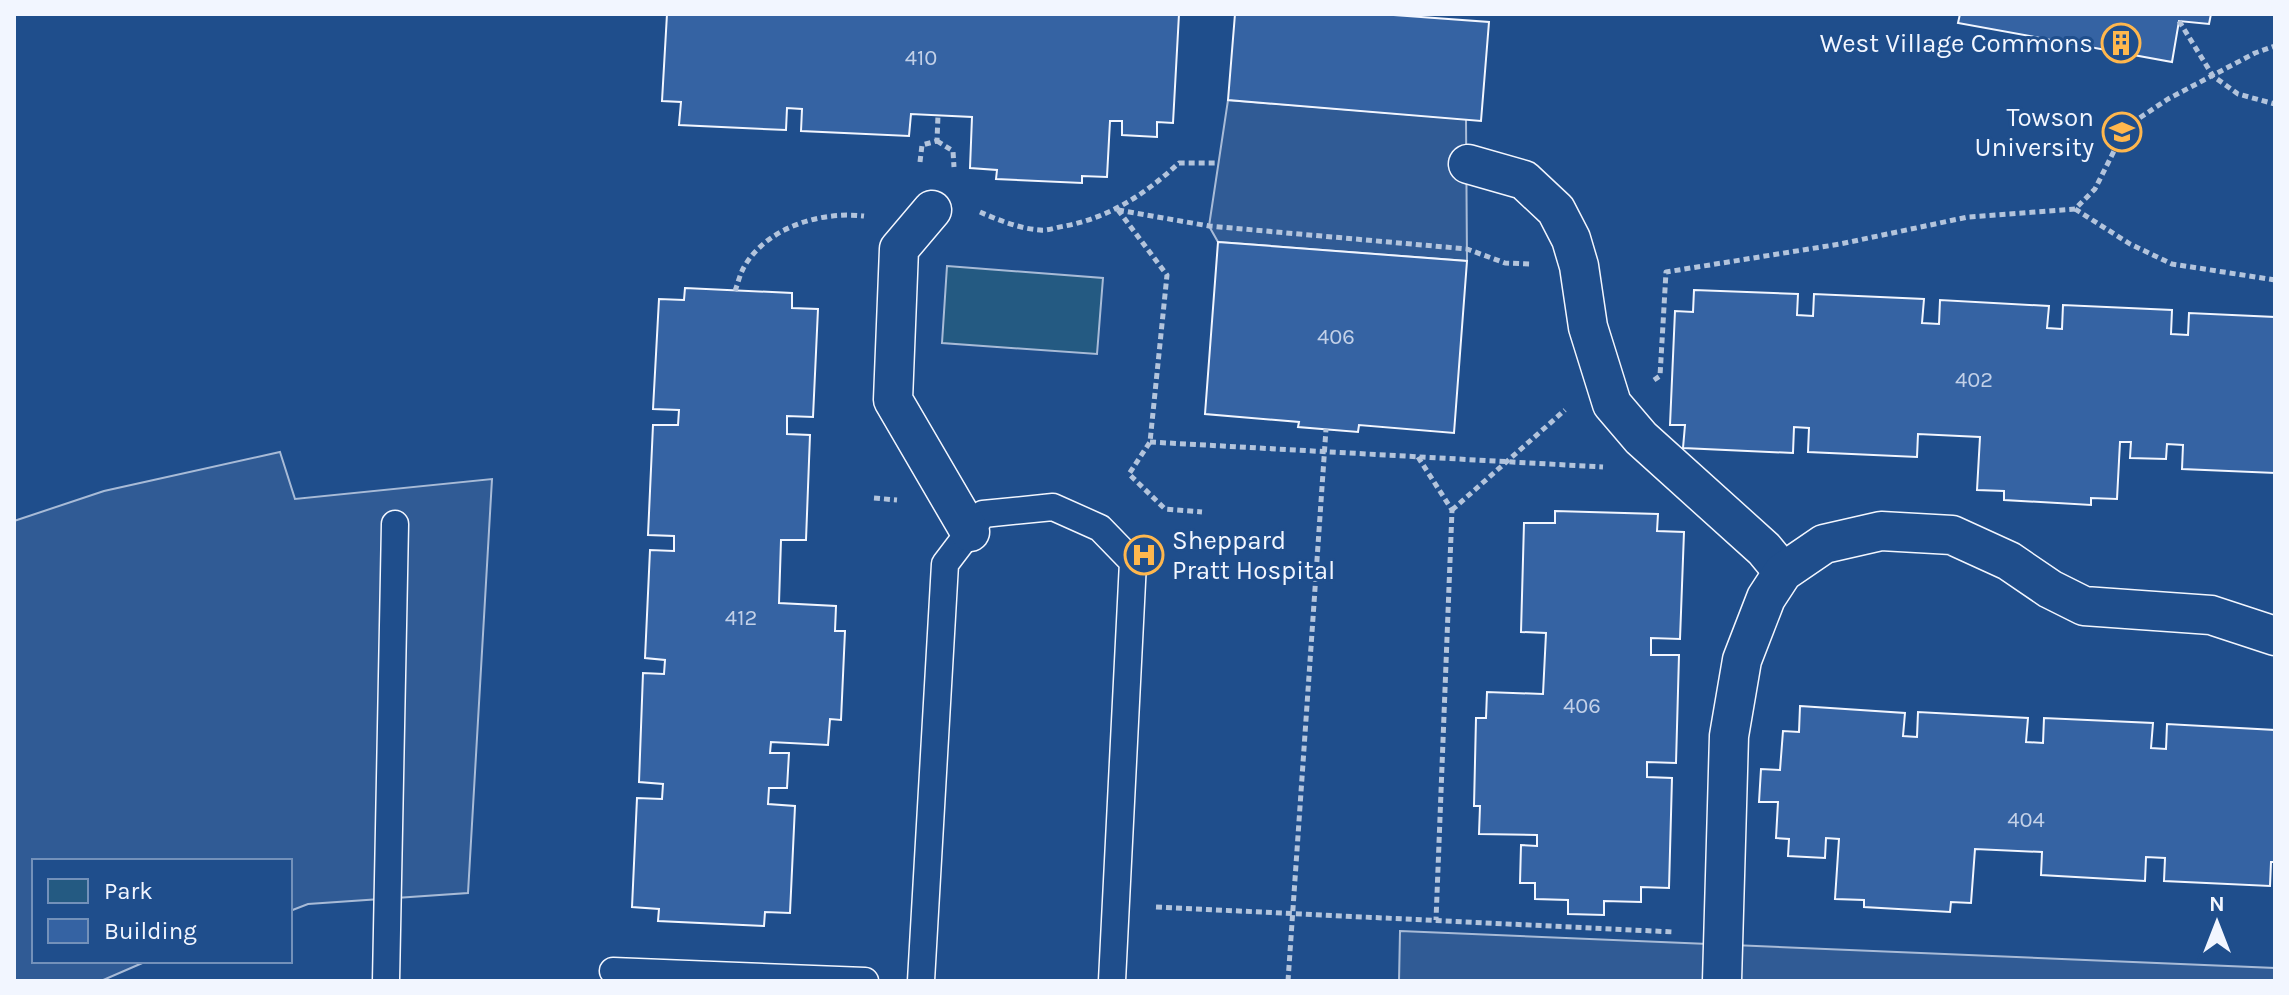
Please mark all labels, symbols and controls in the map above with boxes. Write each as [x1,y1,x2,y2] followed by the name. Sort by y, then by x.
[2100,22,2142,64] building icon: West Village Commons
[1820,28,2093,59] place label: West Village Commons
[905,45,937,71] house number: 410
[1974,102,2094,163] place label: Towson University
[2101,111,2143,153] school or university icon: Towson University
[1317,324,1355,350] house number: 406
[1955,367,1993,393] house number: 402
[1172,525,1335,586] place label: Sheppard Pratt Hospital
[1123,534,1165,576] hospital icon: Sheppard Pratt Hospital
[725,605,757,631] house number: 412
[1563,693,1601,719] house number: 406
[2007,807,2045,833] house number: 404
[32,859,292,963] legend
[104,877,153,905] text: Park
[2177,883,2257,963] north arrow
[2209,891,2225,917] text: N
[104,917,197,945] text: Building

